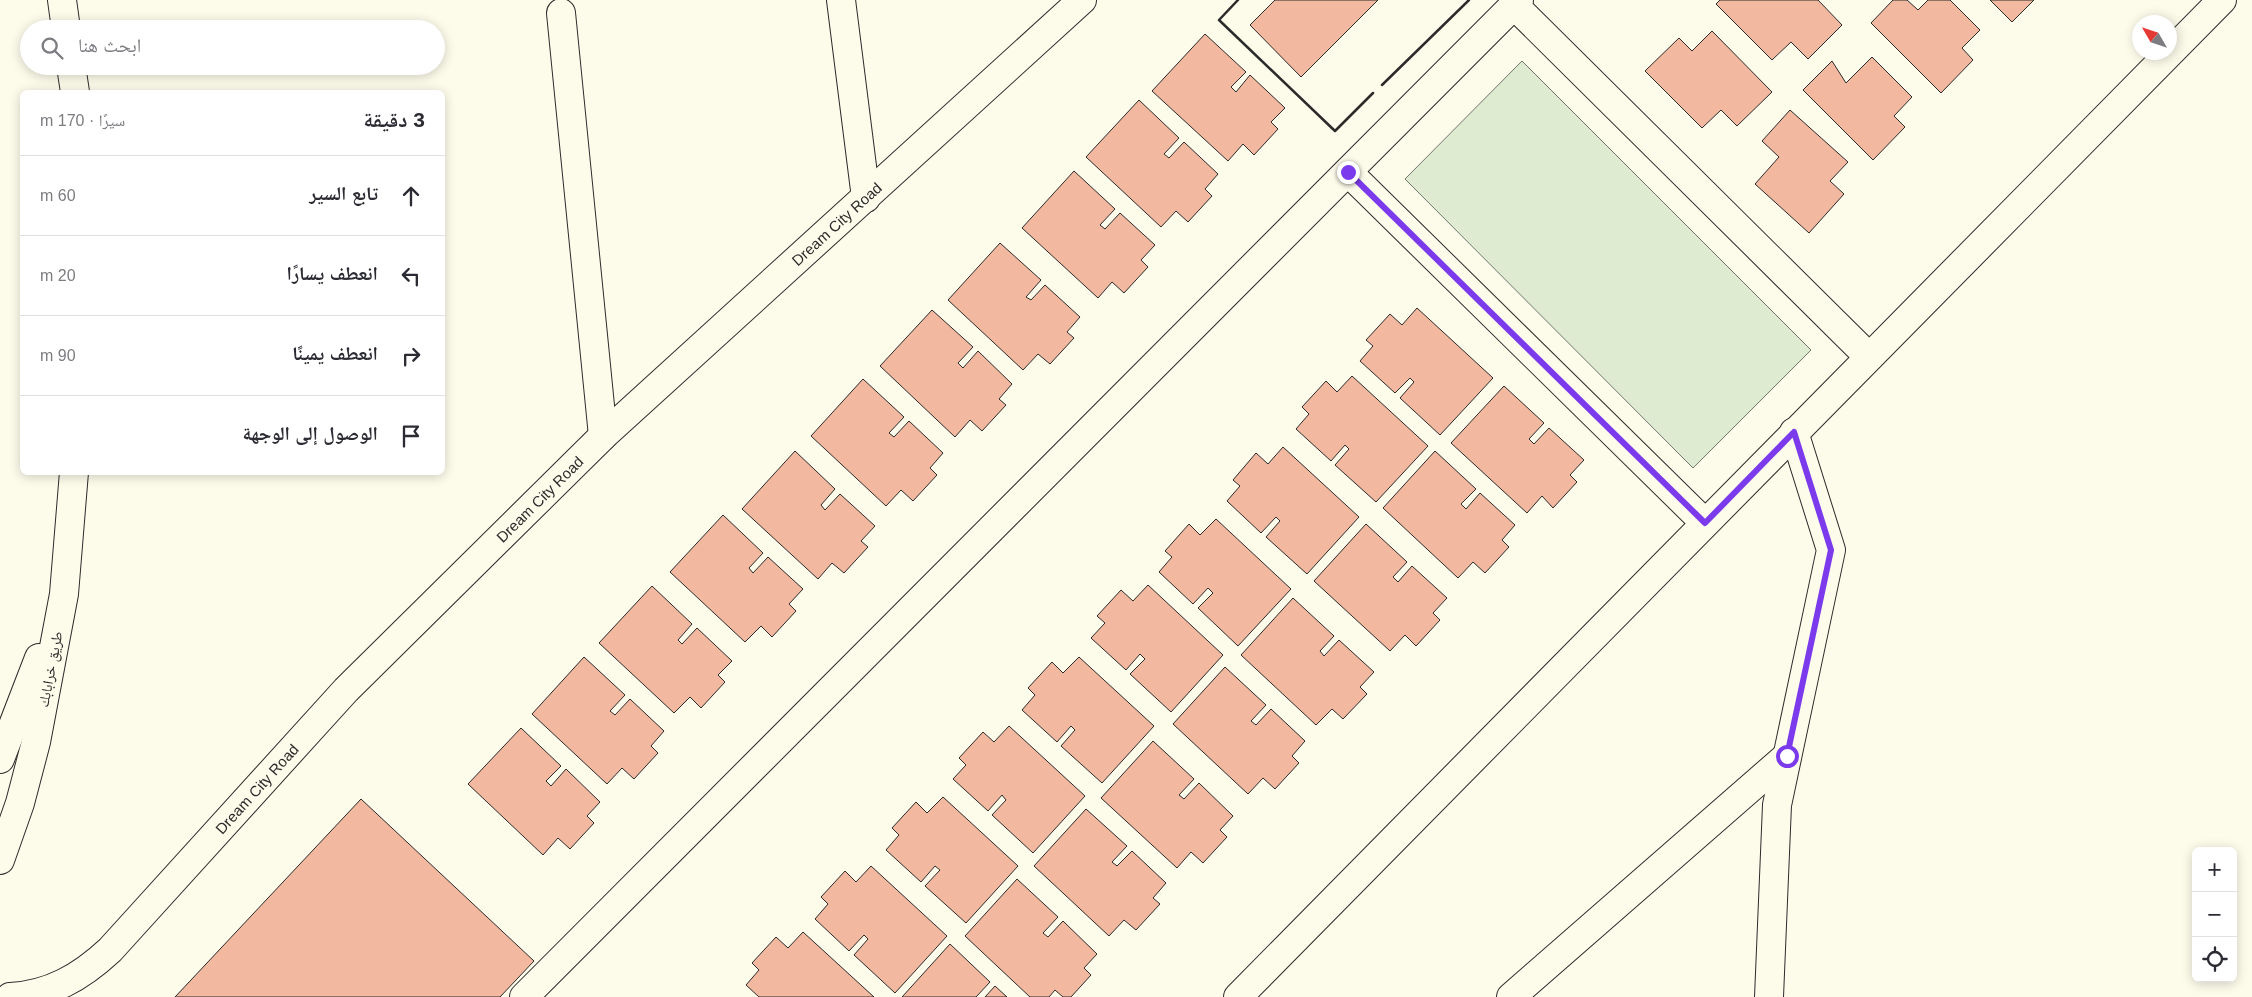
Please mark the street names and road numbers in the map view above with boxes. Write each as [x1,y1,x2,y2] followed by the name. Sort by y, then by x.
[788,179,885,269] street label: Dream City Road
[492,452,586,545] street label: Dream City Road
[34,629,68,709] street label: طريق خرابابك
[212,740,302,837] street label: Dream City Road

